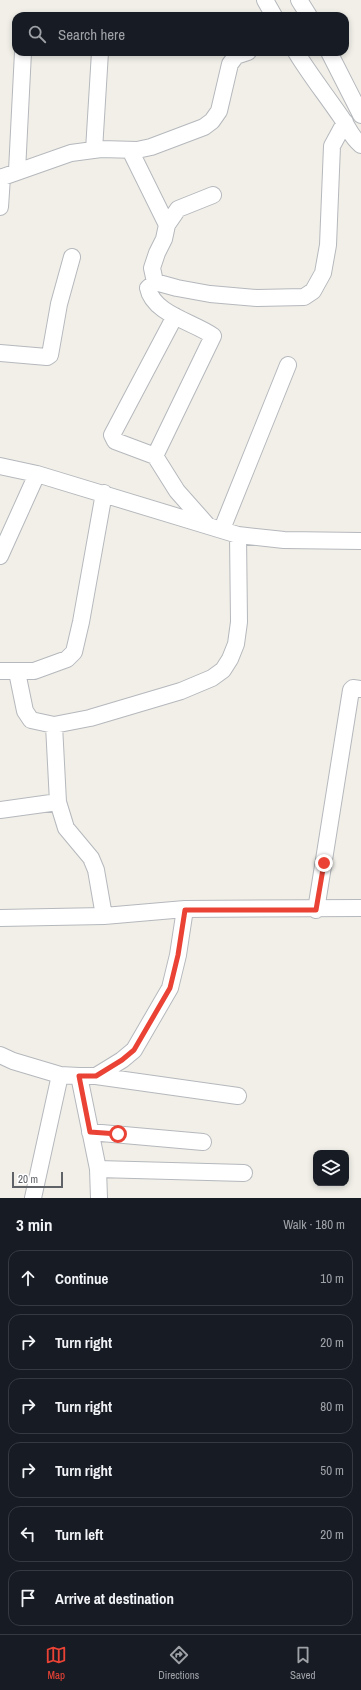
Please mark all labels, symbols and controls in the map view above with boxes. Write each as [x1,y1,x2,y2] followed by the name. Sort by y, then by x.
[12,12,349,56] search box
[26,23,48,45] icon: search
[58,24,125,45] text: Search here
[315,854,333,872] route end
[109,1125,127,1143] route start
[313,1150,349,1186] map controls
[313,1150,349,1186] button: layers
[12,1170,63,1189] scale bar
[18,1172,38,1186] text: 20 m
[16,1213,52,1236] text: 3 min
[283,1216,345,1233] text: Walk · 180 m
[17,1267,39,1289] icon: ahead
[55,1268,108,1289] text: Continue
[320,1270,344,1287] text: 10 m
[17,1331,39,1353] icon: right
[55,1332,112,1353] text: Turn right
[320,1334,344,1351] text: 20 m
[17,1395,39,1417] icon: right
[55,1396,112,1417] text: Turn right
[320,1398,344,1415] text: 80 m
[17,1459,39,1481] icon: right
[55,1460,112,1481] text: Turn right
[320,1462,344,1479] text: 50 m
[17,1523,39,1545] icon: left
[55,1524,103,1545] text: Turn left
[320,1526,344,1543] text: 20 m
[17,1587,39,1609] icon: arrive
[55,1588,174,1609] text: Arrive at destination
[45,1644,67,1682] tab: Map
[158,1644,199,1682] tab: Directions
[290,1644,316,1682] tab: Saved

